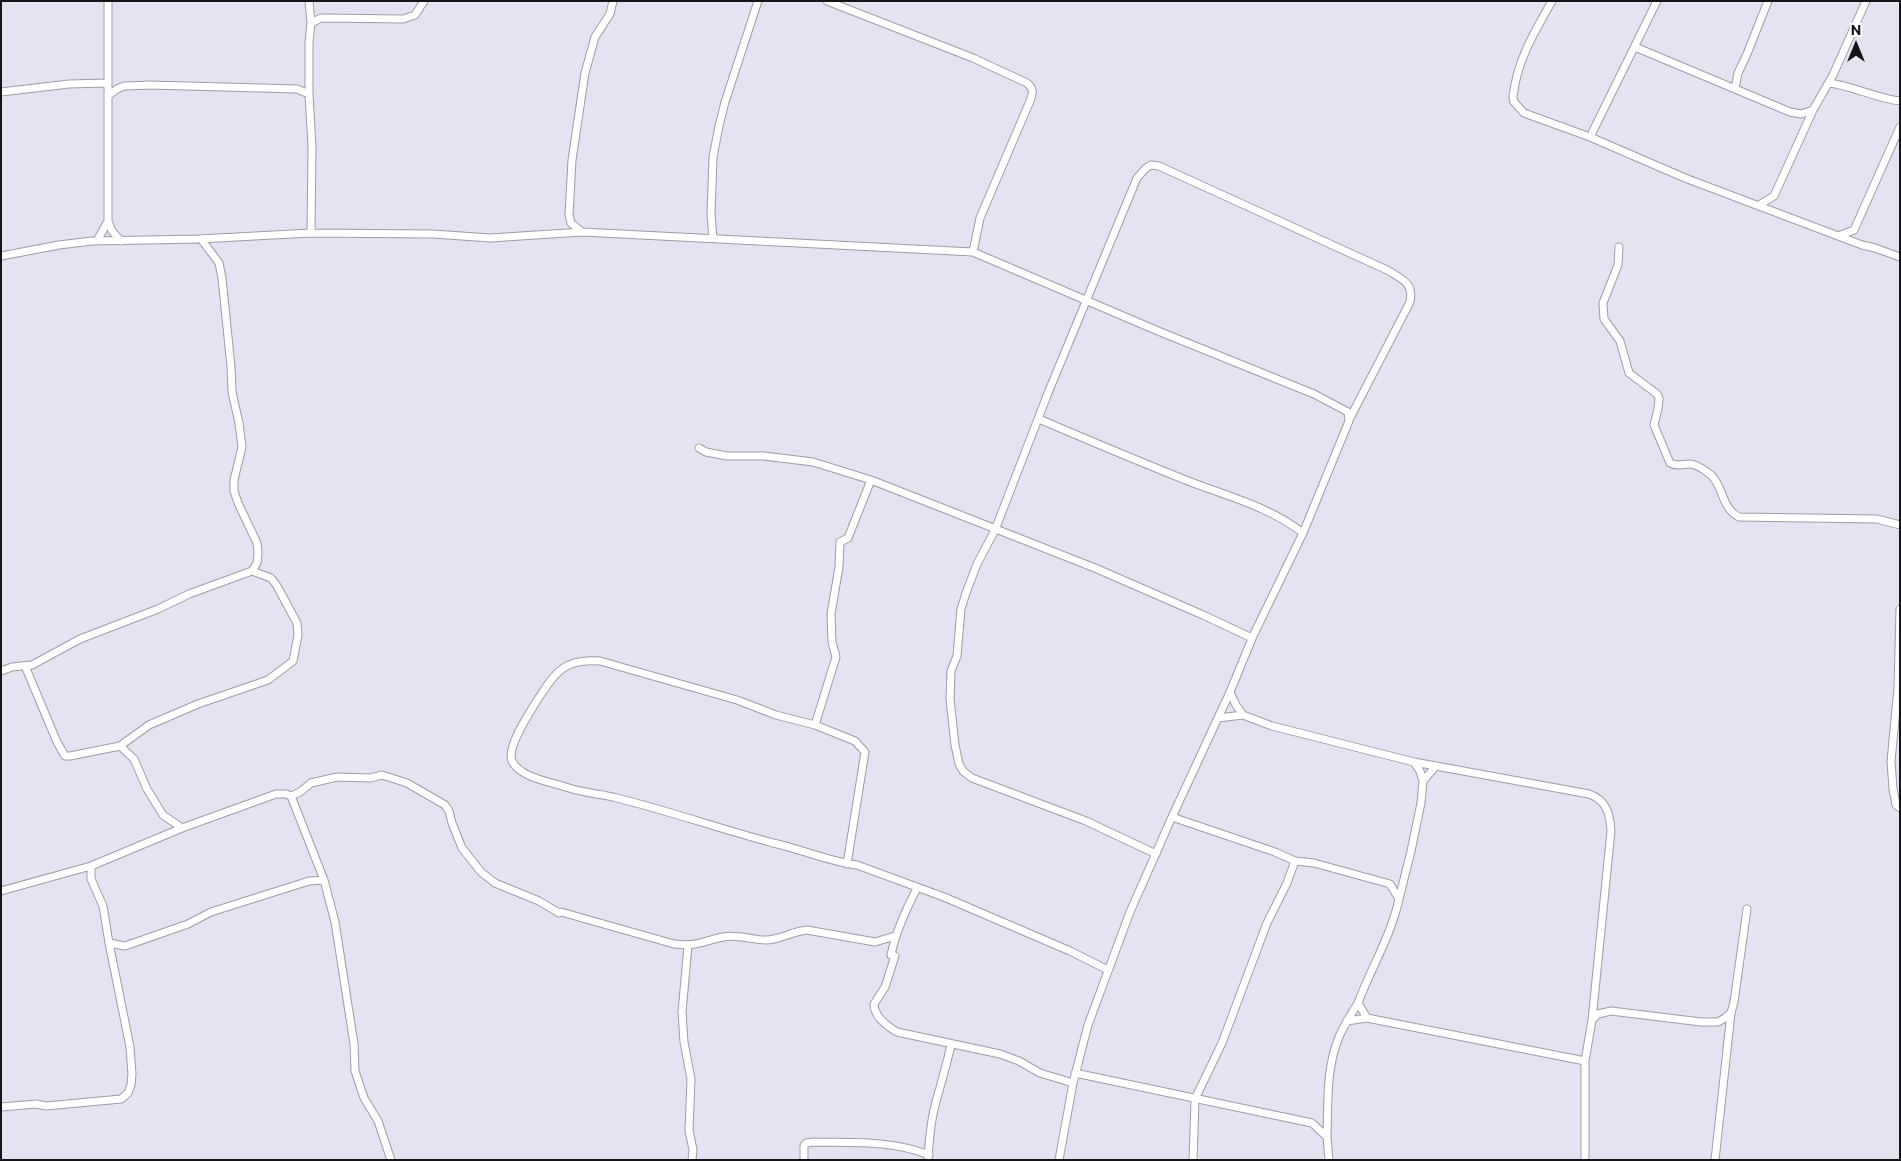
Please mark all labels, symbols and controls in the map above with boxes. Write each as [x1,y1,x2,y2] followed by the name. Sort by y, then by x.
[1831,20,1881,70] north arrow
[1851,21,1861,38] text: N

